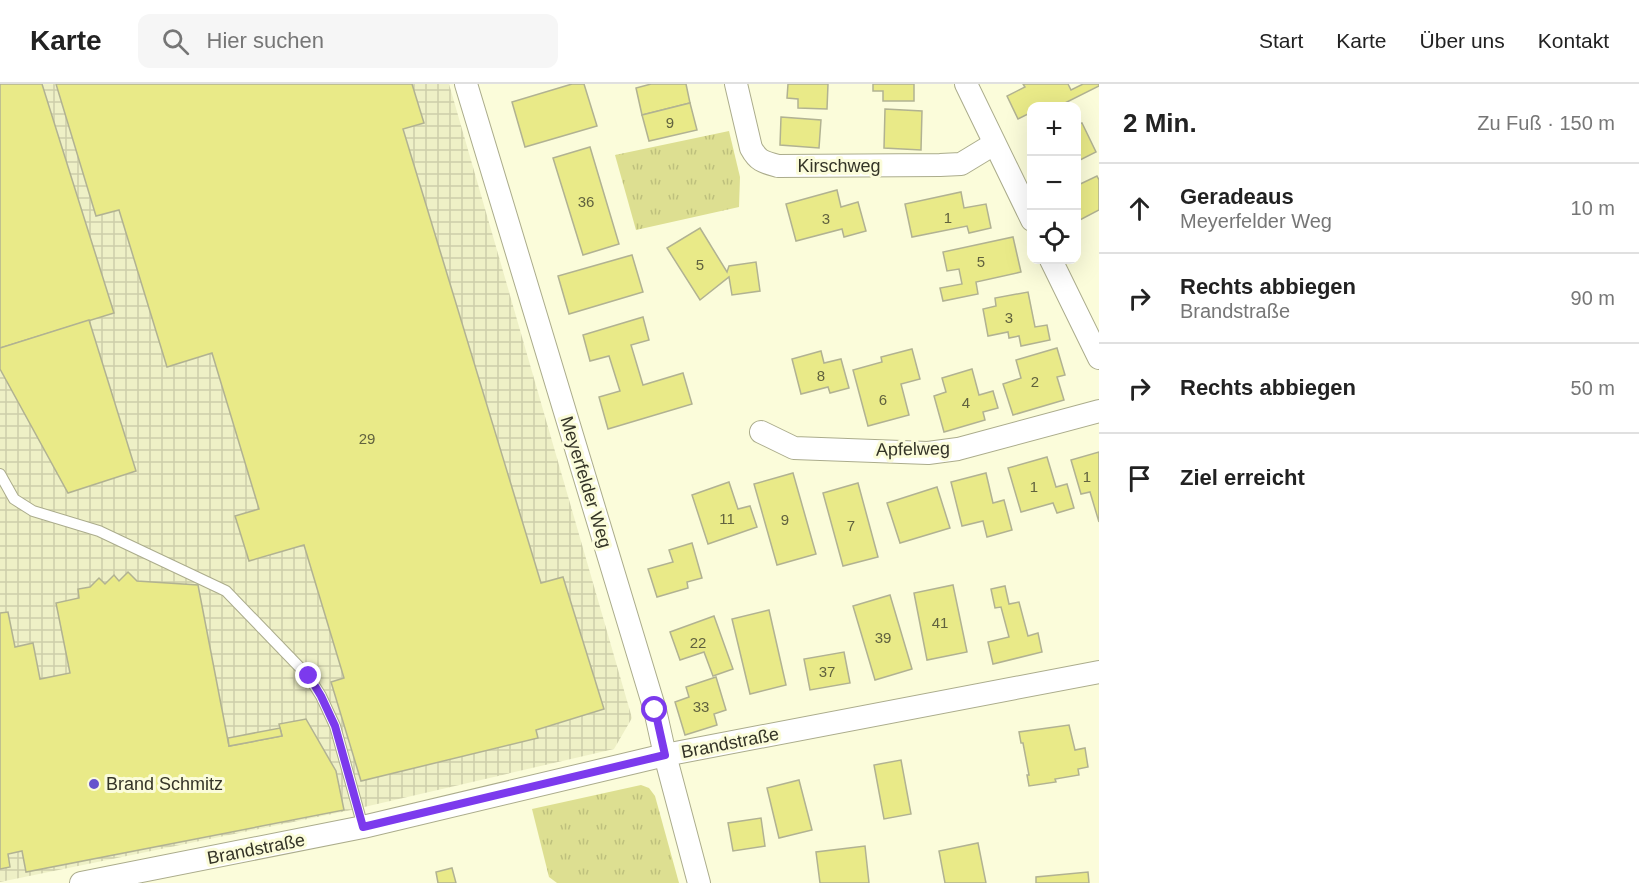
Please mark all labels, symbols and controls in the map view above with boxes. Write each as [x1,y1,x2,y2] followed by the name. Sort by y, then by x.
[138,14,558,68] search box
[30,25,102,56] text: Karte
[159,25,192,58] icon: search
[207,28,324,53] text: Hier suchen
[1259,29,1303,52] text: Start
[1336,29,1387,52] text: Karte
[1420,29,1505,52] text: Über uns
[1538,29,1609,52] text: Kontakt
[1027,102,1081,264] map controls
[1027,102,1081,156] button: +
[1123,108,1197,138] text: 2 Min.
[1477,112,1615,134] text: Zu Fuß · 150 m
[666,114,674,131] house number: 9
[797,156,881,176] street label: Kirschweg
[1027,156,1081,210] button: −
[1180,184,1294,209] text: Geradeaus
[1123,192,1156,225] icon: ahead
[578,193,594,210] house number: 36
[1571,197,1615,219] text: 10 m
[944,209,952,226] house number: 1
[822,210,830,227] house number: 3
[1027,210,1081,264] button: locate
[1180,210,1332,232] text: Meyerfelder Weg
[977,253,985,270] house number: 5
[696,256,704,273] house number: 5
[1180,274,1356,299] text: Rechts abbiegen
[1123,282,1156,315] icon: right
[1571,287,1615,309] text: 90 m
[1180,300,1290,322] text: Brandstraße
[1005,309,1013,326] house number: 3
[817,367,825,384] house number: 8
[1123,372,1156,405] icon: right
[1031,373,1039,390] house number: 2
[1180,375,1356,400] text: Rechts abbiegen
[1571,377,1615,399] text: 50 m
[879,391,887,408] house number: 6
[962,394,970,411] house number: 4
[556,414,616,550] street label: Meyerfelder Weg
[359,430,375,447] house number: 29
[876,438,950,460] street label: Apfelweg
[1123,462,1156,495] icon: arrive
[1180,465,1305,490] text: Ziel erreicht
[1083,468,1091,485] house number: 1
[1030,478,1038,495] house number: 1
[719,510,735,527] house number: 11
[781,511,789,528] house number: 9
[847,517,855,534] house number: 7
[932,614,948,631] house number: 41
[875,629,891,646] house number: 39
[690,634,706,651] house number: 22
[295,662,321,688] route end
[819,663,835,680] house number: 37
[641,696,667,722] route start
[693,698,709,715] house number: 33
[679,724,781,762] street label: Brandstraße
[106,774,223,794] place label: Brand Schmitz
[87,777,101,791] marker: Brand Schmitz
[205,830,307,868] street label: Brandstraße

